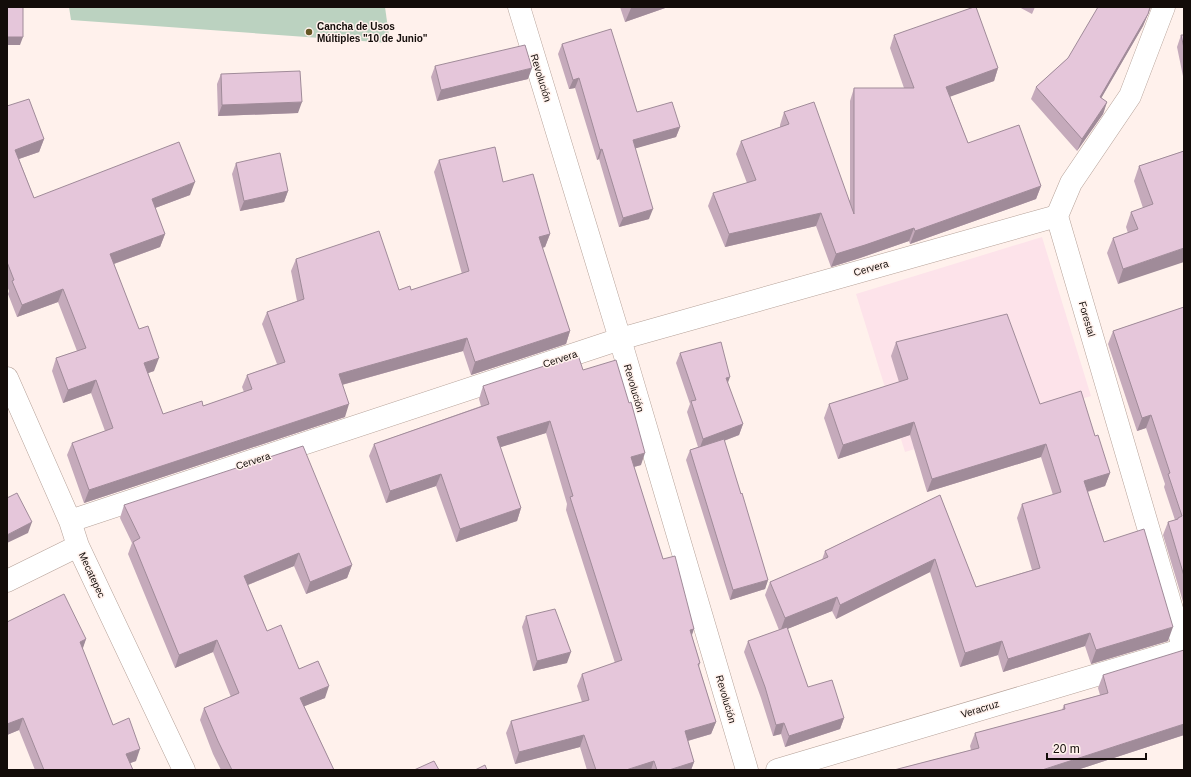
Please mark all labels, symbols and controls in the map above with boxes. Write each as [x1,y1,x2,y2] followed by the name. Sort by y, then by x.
[317,21,428,44] place label: Cancha de Usos Múltiples "10 de Junio"
[304,27,314,37] marker: Cancha de Usos Múltiples "10 de Junio"
[529,53,553,103] street label: Revolución
[852,258,890,278] street label: Cervera
[1077,300,1097,338] street label: Forestal
[541,348,579,370] street label: Cervera
[622,363,646,413] street label: Revolución
[234,450,272,472] street label: Cervera
[77,551,107,599] street label: Mecatepec
[714,674,738,724] street label: Revolución
[960,698,1000,720] street label: Veracruz
[1047,735,1146,761] scale bar
[1053,742,1080,756] text: 20 m

